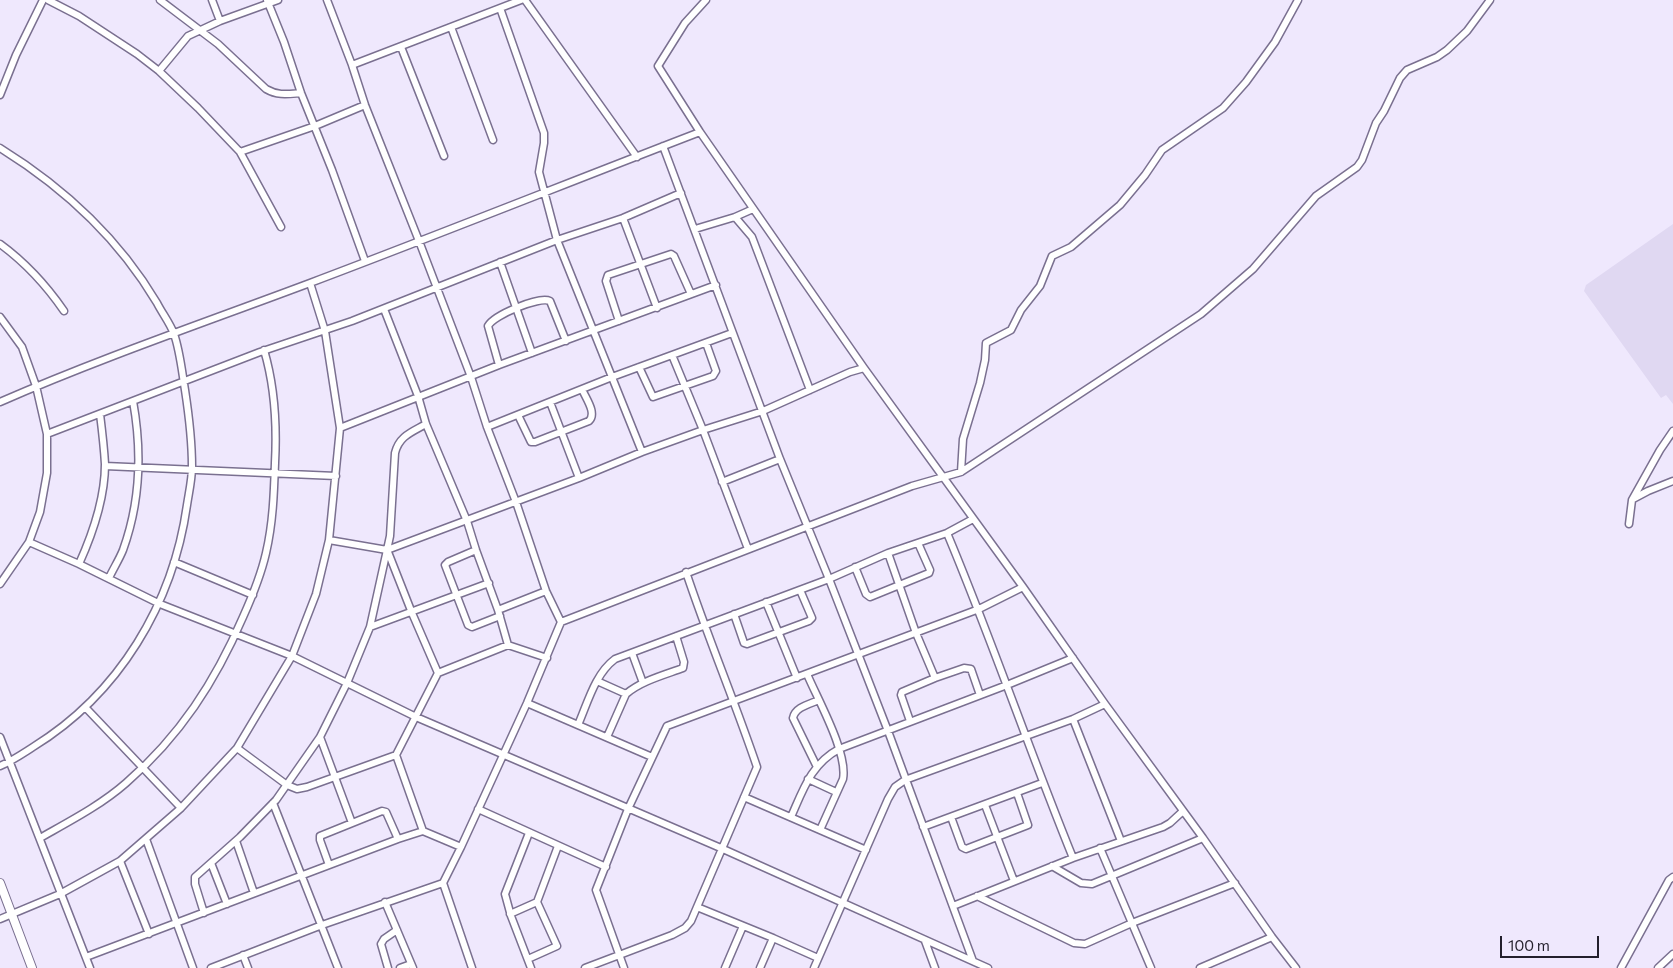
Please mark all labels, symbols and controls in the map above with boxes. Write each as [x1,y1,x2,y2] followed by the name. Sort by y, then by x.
[1503,926,1602,958] scale bar
[1508,936,1550,954] text: 100 m

